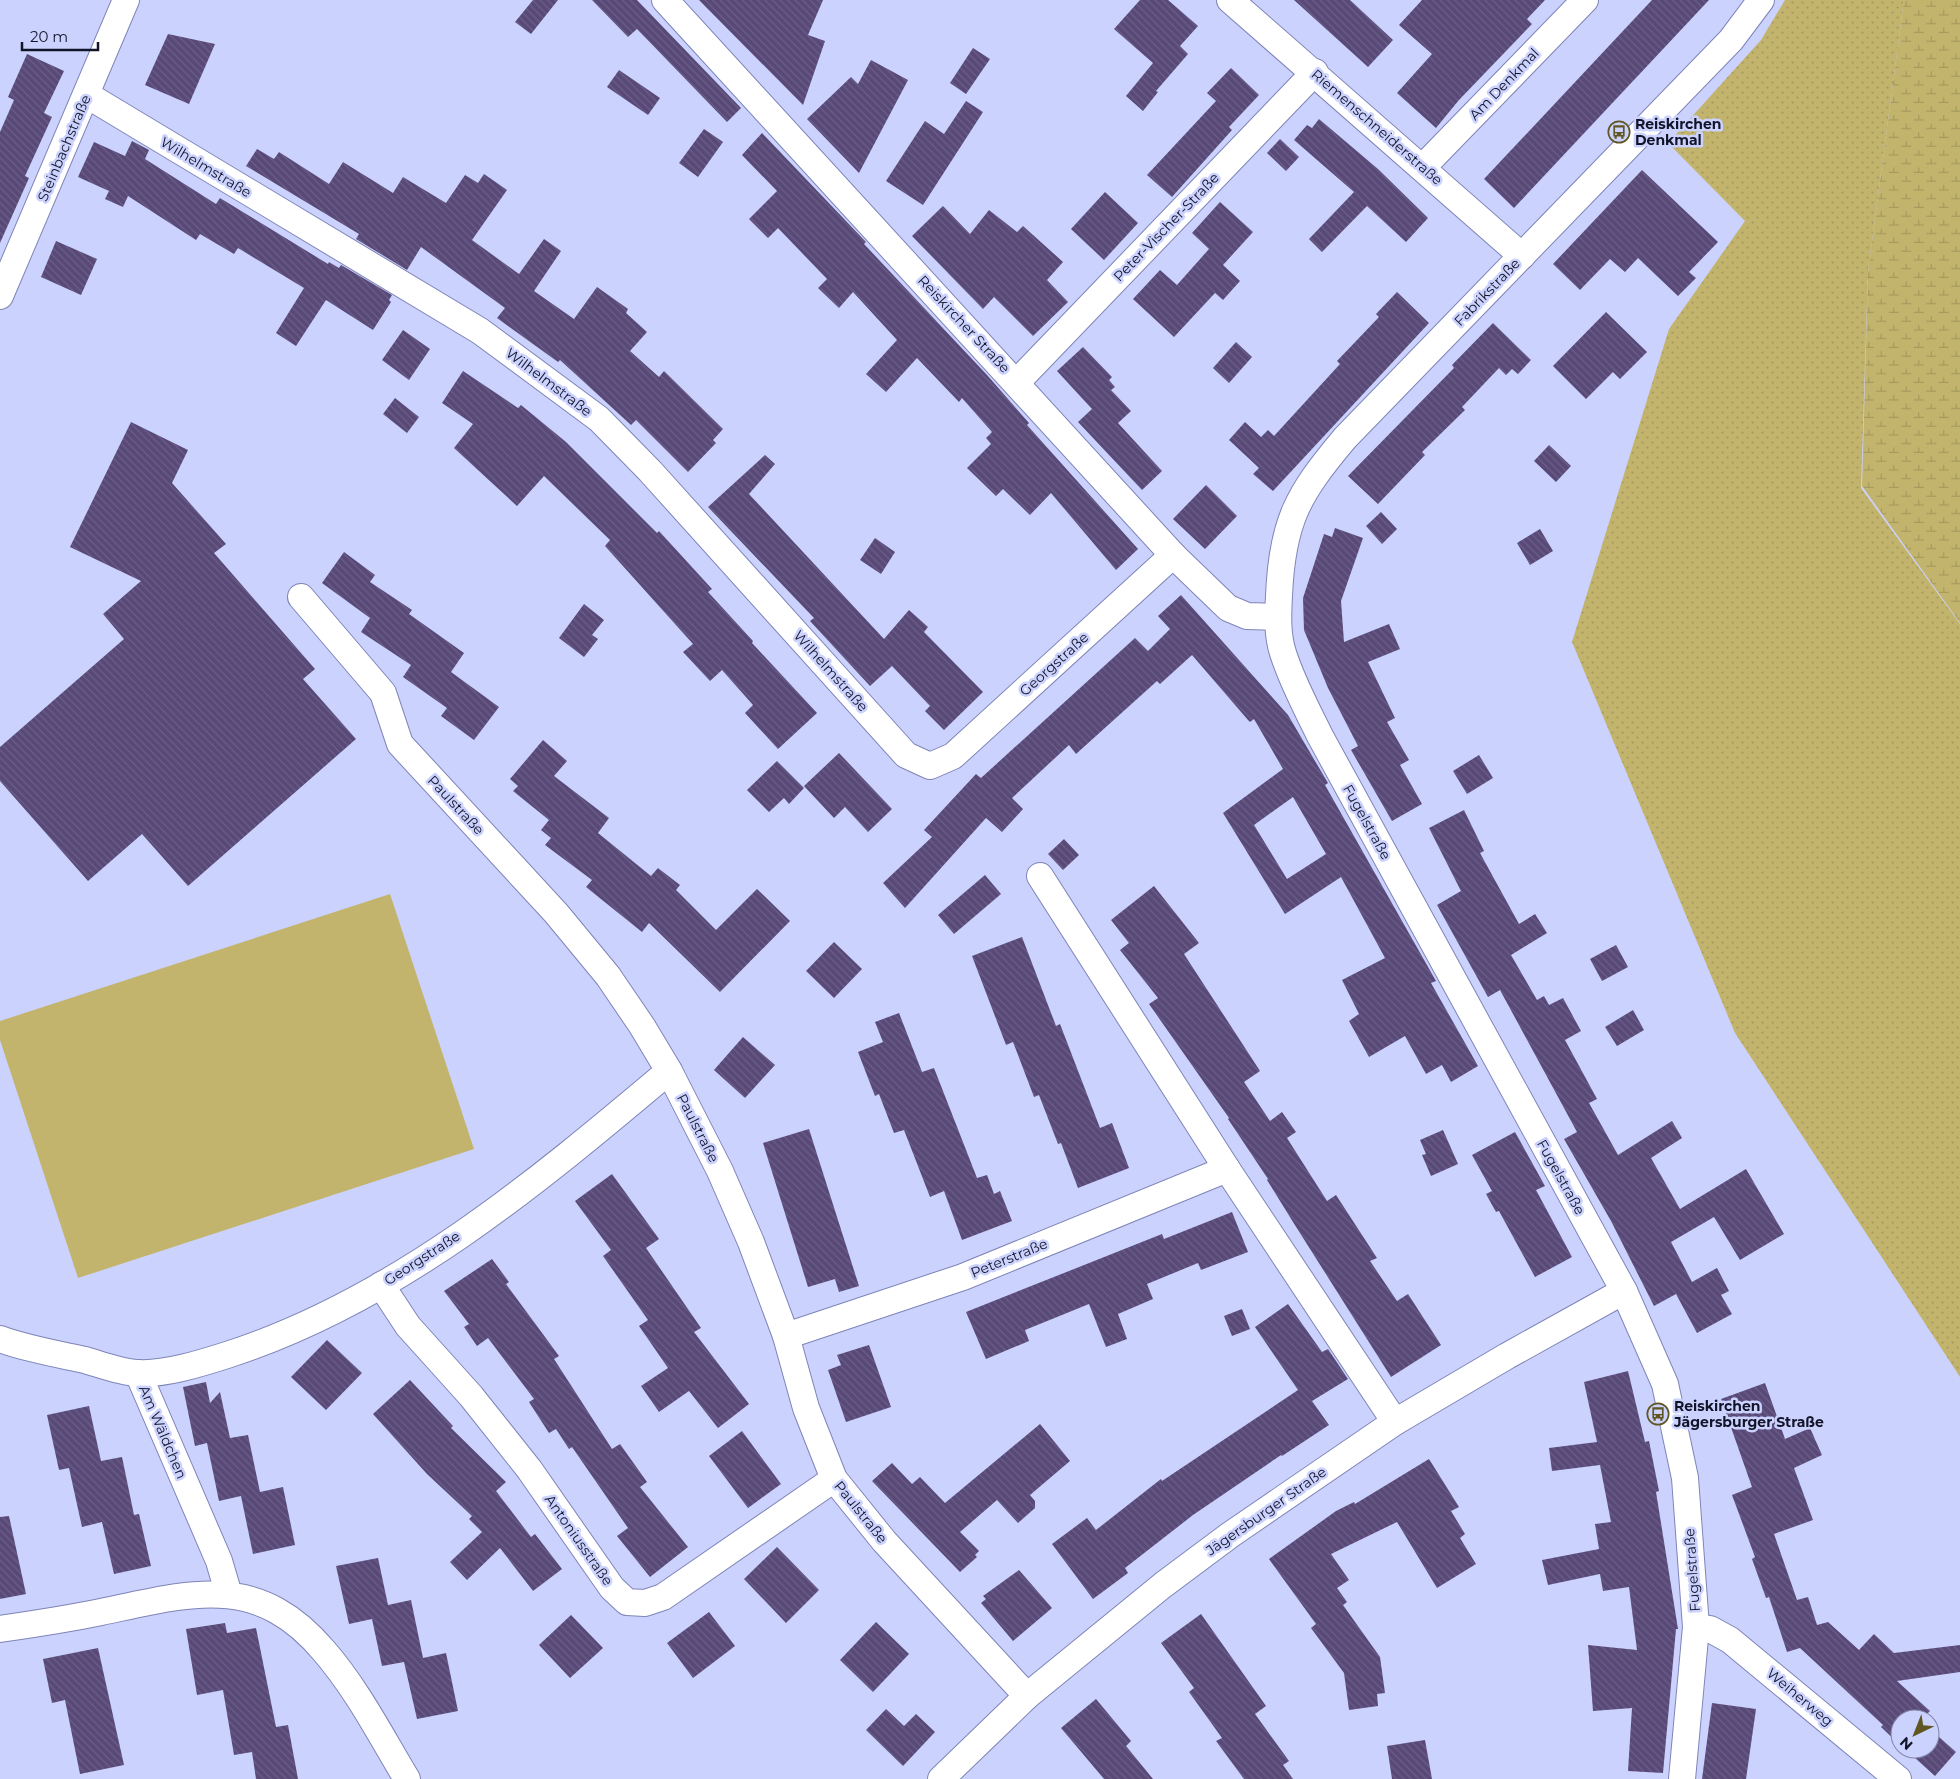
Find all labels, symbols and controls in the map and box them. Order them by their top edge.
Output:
scale bar [22,20,99,52]
text: 20 m [30,27,68,46]
street label: Am Denkmal [1465,44,1543,124]
street label: Riemenschneiderstraße [1308,65,1446,189]
street label: Steinbachstraße [33,92,95,204]
place label: Reiskirchen Denkmal [1635,115,1722,149]
bus stop icon: Reiskirchen Denkmal [1607,120,1631,144]
street label: Wilhelmstraße [157,133,255,201]
street label: Peter-Vischer-Straße [1109,169,1223,285]
street label: Fabrikstraße [1450,254,1524,330]
street label: Reiskircher Straße [914,271,1014,377]
street label: Wilhelmstraße [502,344,596,420]
street label: Wilhelmstraße [790,627,872,715]
street label: Georgstraße [1016,628,1092,700]
street label: Paulstraße [424,771,488,839]
street label: Fugelstraße [1339,781,1395,863]
street label: Paulstraße [673,1091,723,1165]
street label: Fugelstraße [1533,1136,1589,1218]
street label: Georgstraße [381,1227,463,1289]
street label: Peterstraße [968,1234,1050,1282]
street label: Am Wäldchen [135,1382,191,1482]
place label: Reiskirchen Jägersburger Straße [1673,1397,1824,1431]
bus stop icon: Reiskirchen Jägersburger Straße [1646,1402,1670,1426]
street label: Jägersburger Straße [1202,1463,1330,1560]
street label: Paulstraße [830,1477,892,1547]
street label: Antoniusstraße [541,1491,617,1589]
street label: Fugelstraße [1680,1528,1704,1612]
street label: Weiherweg [1763,1664,1837,1730]
north arrow [1890,1709,1940,1759]
text: N [1896,1733,1916,1754]

